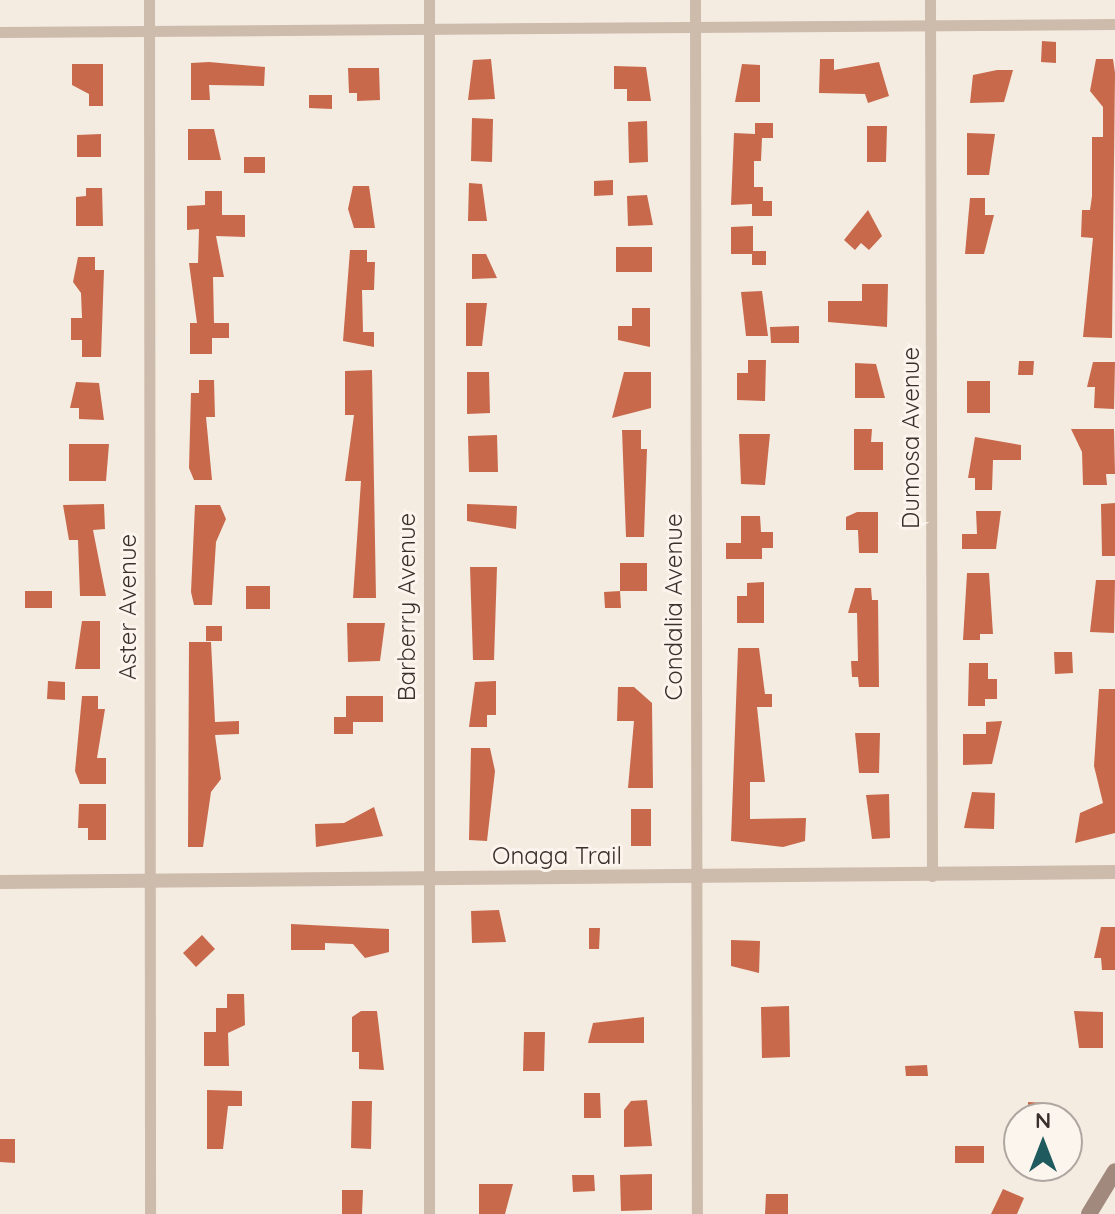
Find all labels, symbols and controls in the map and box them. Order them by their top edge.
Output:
street label: Dumosa Avenue [897,347,925,529]
street label: Barberry Avenue [393,513,421,701]
street label: Condalia Avenue [660,514,688,700]
street label: Aster Avenue [114,534,142,680]
street label: Onaga Trail [492,842,622,870]
north arrow [1003,1102,1083,1182]
text: N [1035,1106,1051,1134]

